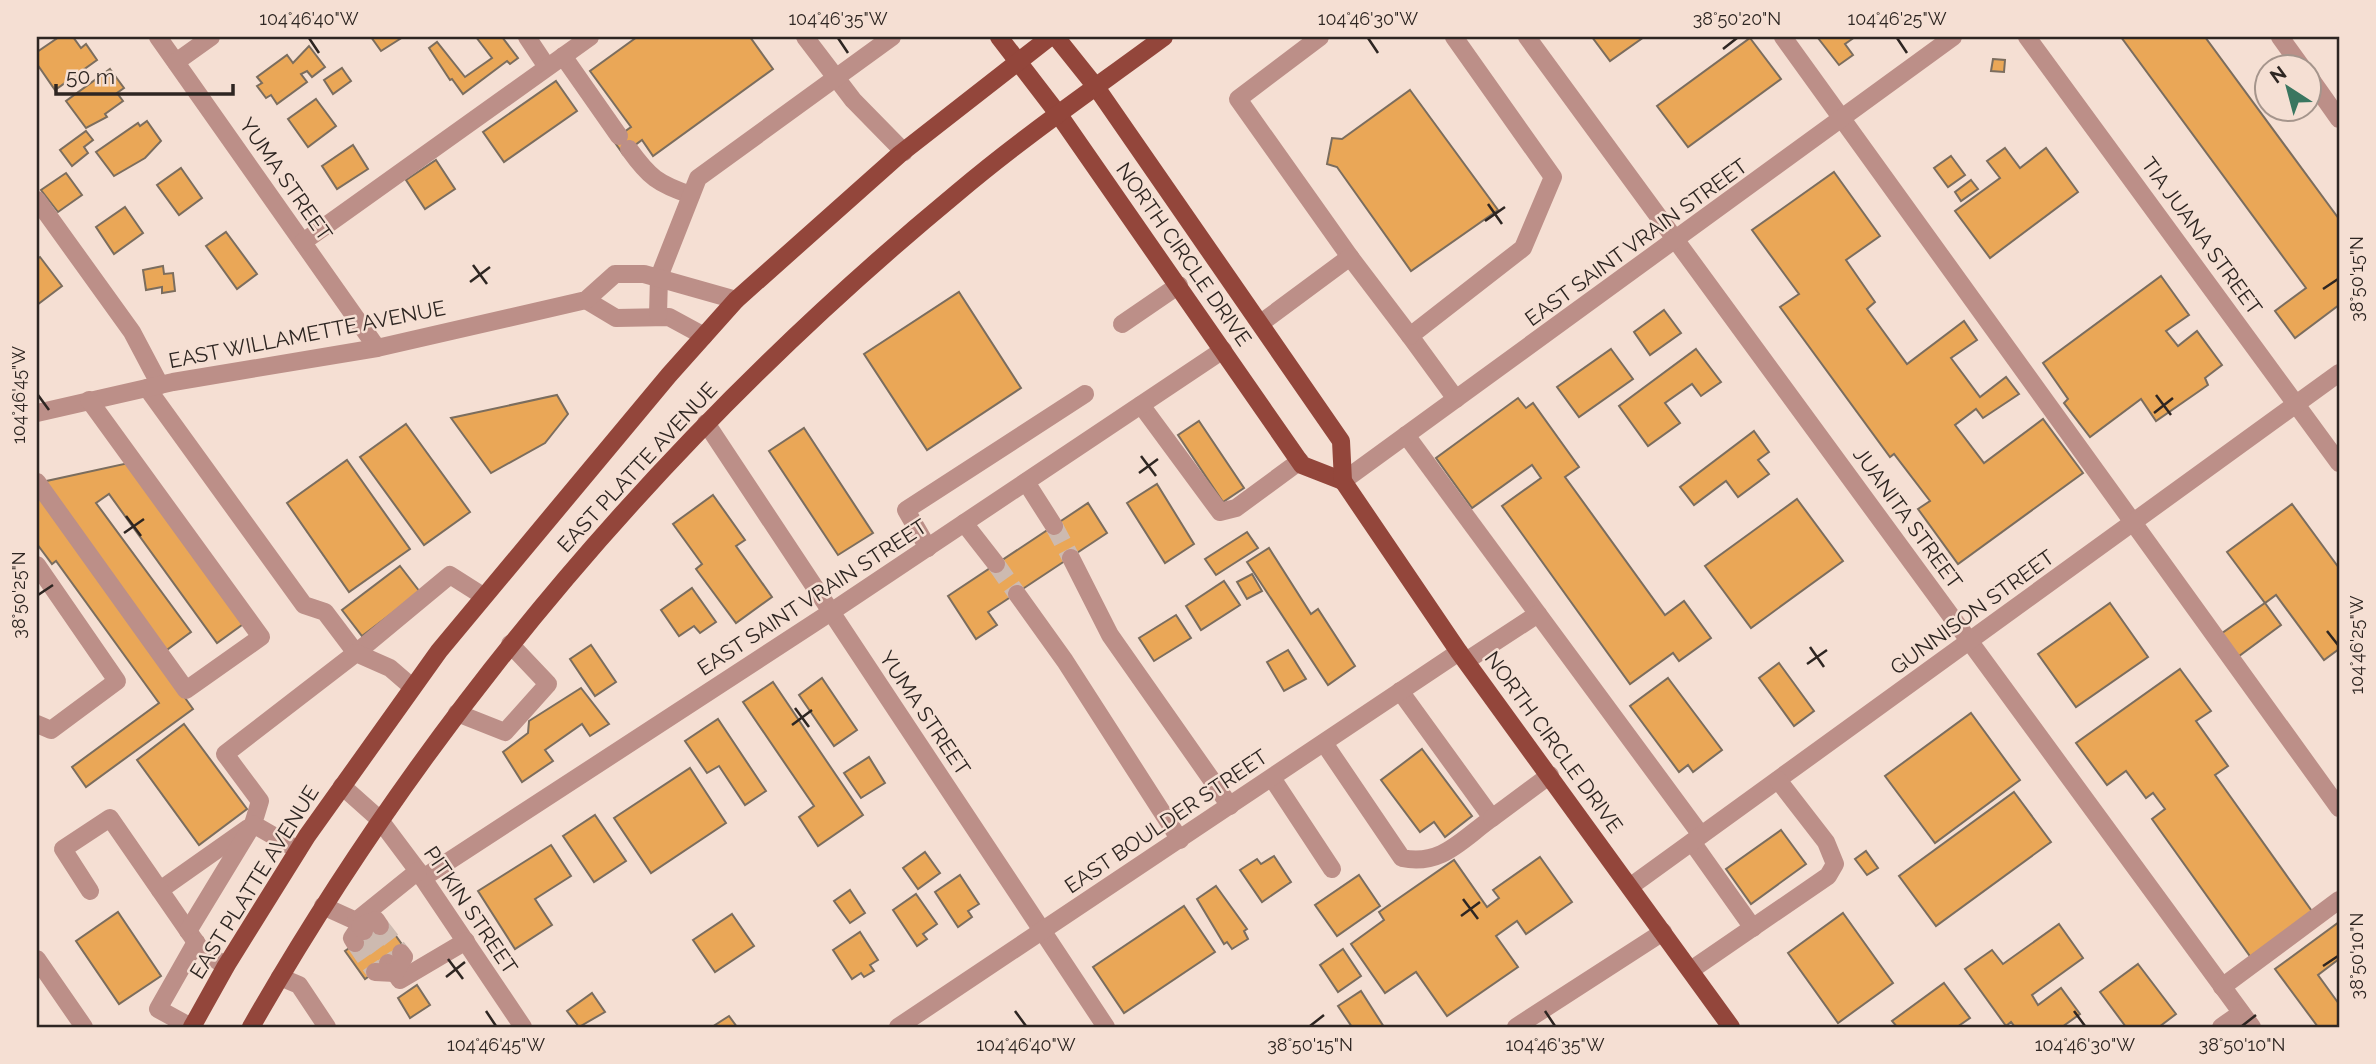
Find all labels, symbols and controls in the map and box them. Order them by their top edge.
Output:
text: 104°46'40"W [259,8,359,29]
text: 104°46'35"W [788,8,888,29]
text: 104°46'30"W [1318,8,1418,29]
text: 38°50'20"N [1693,8,1781,29]
text: 104°46'25"W [1847,8,1947,29]
scale bar [56,52,233,96]
north arrow [2254,52,2324,122]
text: N [2266,61,2290,87]
text: 50 m [66,64,115,89]
street label: YUMA STREET [234,113,338,245]
street label: TIA JUANA STREET [2136,152,2268,320]
street label: EAST SAINT VRAIN STREET [1520,153,1752,331]
street label: NORTH CIRCLE DRIVE [1111,157,1257,351]
text: 38°50'15"N [2346,236,2367,322]
street label: EAST WILLAMETTE AVENUE [167,295,447,373]
text: 104°46'45"W [8,346,29,444]
street label: EAST PLATTE AVENUE [552,377,722,557]
street label: JUANITA STREET [1848,442,1968,594]
street label: EAST SAINT VRAIN STREET [693,513,932,681]
street label: GUNNISON STREET [1885,544,2059,680]
text: 38°50'25"N [8,551,29,639]
text: 104°46'25"W [2346,595,2367,695]
street label: YUMA STREET [874,646,976,780]
street label: NORTH CIRCLE DRIVE [1480,646,1628,838]
street label: EAST BOULDER STREET [1060,744,1272,898]
street label: EAST PLATTE AVENUE [184,781,324,983]
street label: PITKIN STREET [419,841,523,979]
text: 38°50'10"N [2346,913,2367,999]
text: 104°46'45"W [447,1034,545,1055]
text: 104°46'40"W [976,1034,1076,1055]
text: 38°50'15"N [1267,1034,1353,1055]
text: 104°46'35"W [1505,1034,1605,1055]
text: 104°46'30"W [2035,1034,2135,1055]
text: 38°50'10"N [2199,1034,2285,1055]

